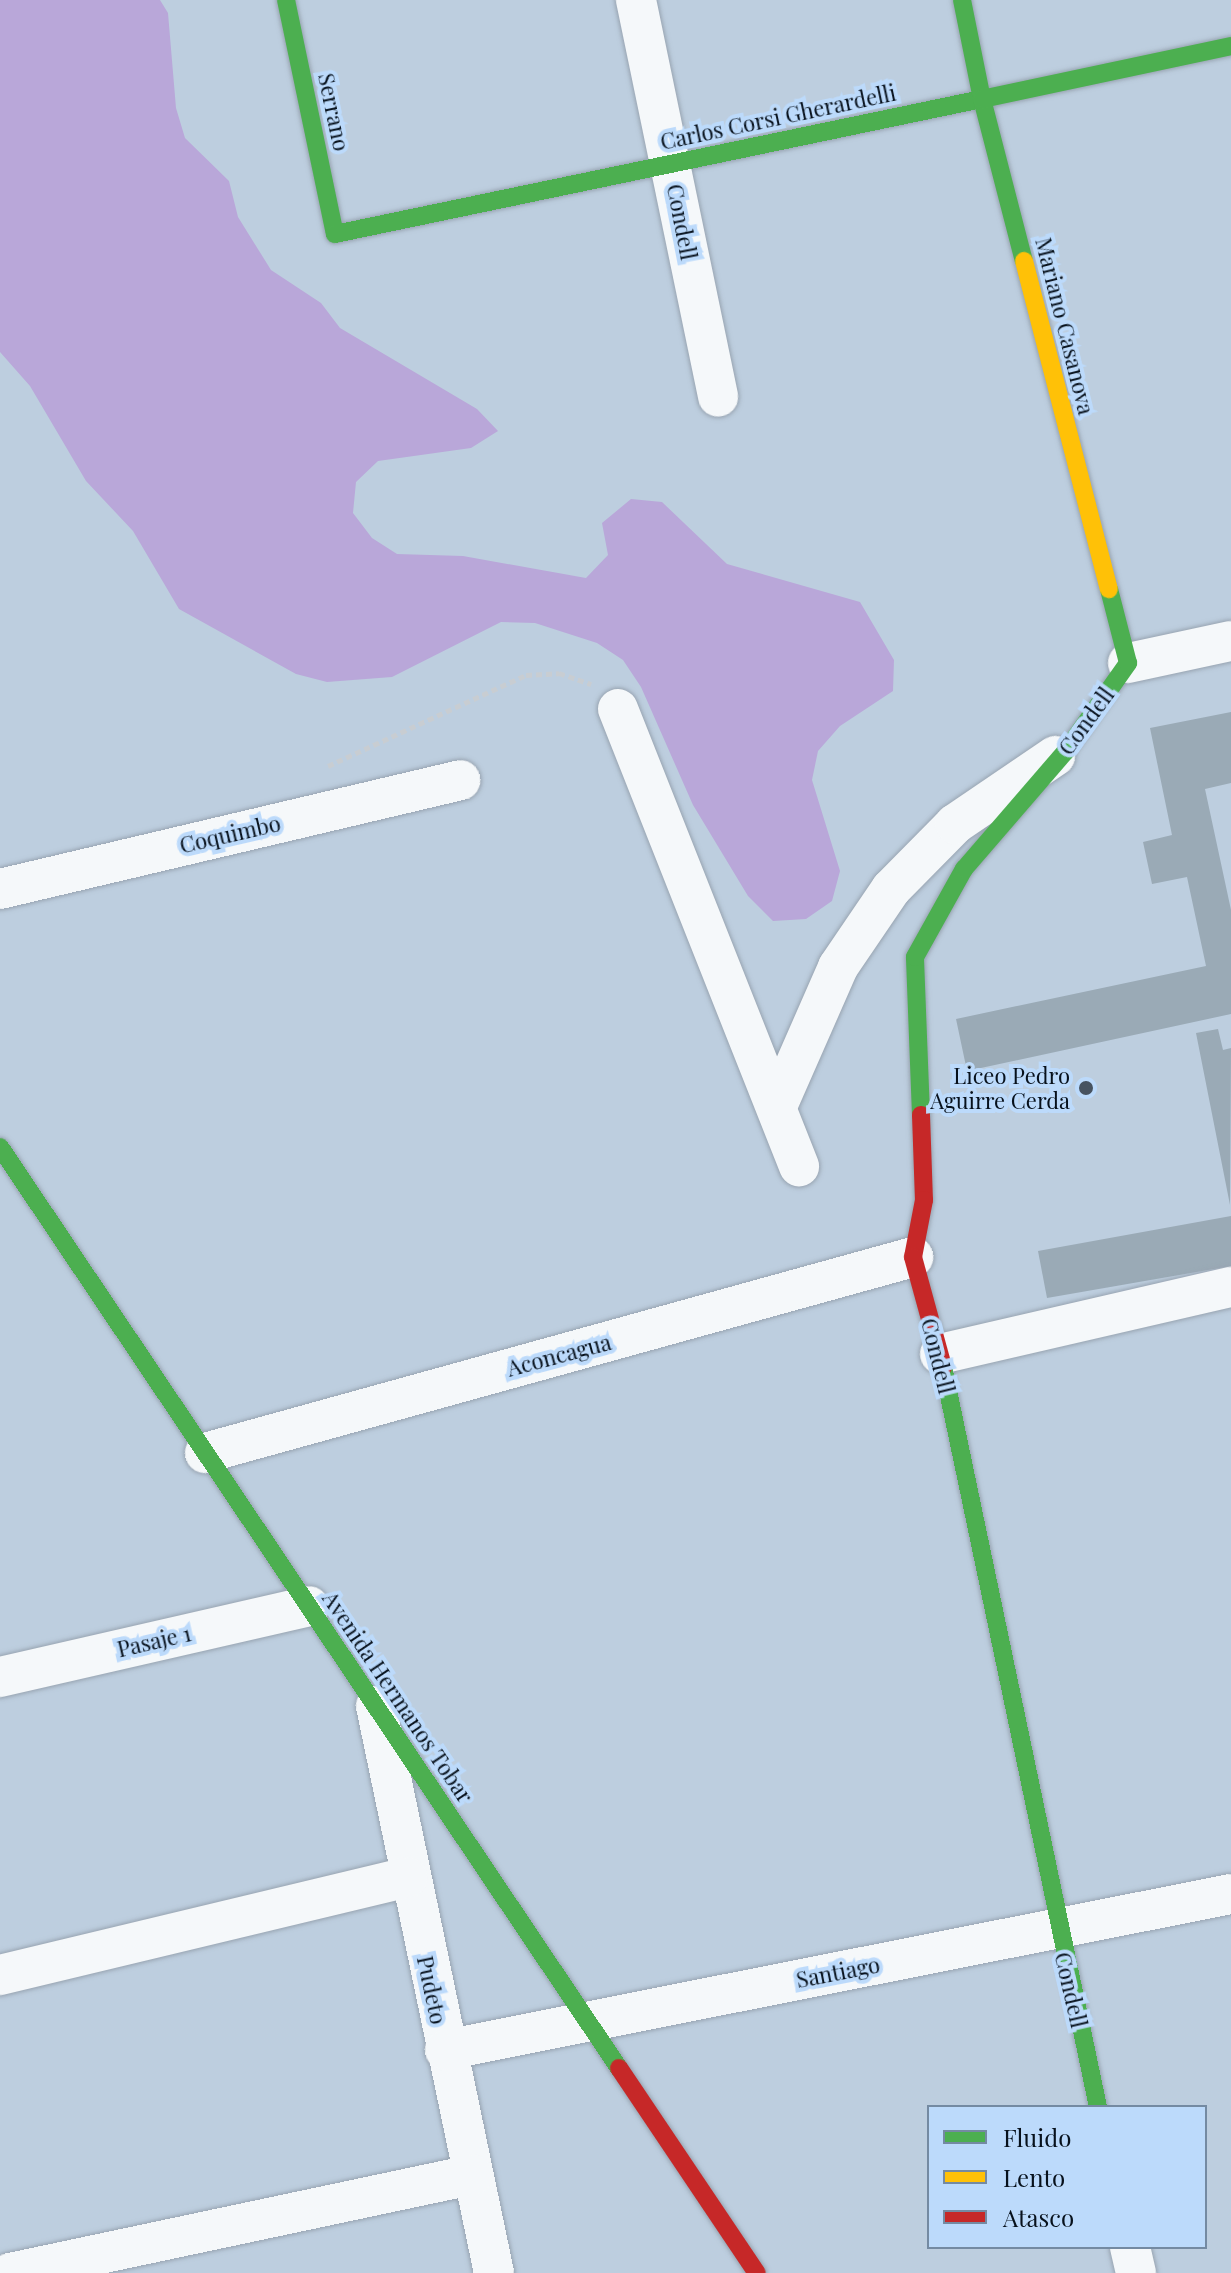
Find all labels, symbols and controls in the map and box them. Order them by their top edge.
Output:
street label: Serrano [313,71,355,153]
street label: Carlos Corsi Gherardelli [658,79,898,155]
street label: Condell [662,182,702,262]
street label: Mariano Casanova [1030,235,1100,417]
street label: Condell [1053,682,1119,760]
street label: Coquimbo [177,810,283,858]
place label: Liceo Pedro Aguirre Cerda [930,1062,1070,1114]
marker: Liceo Pedro Aguirre Cerda [1077,1079,1095,1097]
street label: Condell [916,1316,960,1396]
street label: Aconcagua [504,1328,614,1382]
street label: Avenida Hermanos Tobar [317,1586,479,1808]
street label: Pasaje 1 [114,1620,194,1662]
street label: Condell [1049,1950,1093,2030]
street label: Santiago [794,1951,882,1993]
street label: Pudeto [412,1953,452,2027]
legend [927,2105,1207,2249]
text: Fluido [1003,2121,1071,2153]
text: Lento [1003,2161,1065,2193]
text: Atasco [1003,2201,1074,2233]

